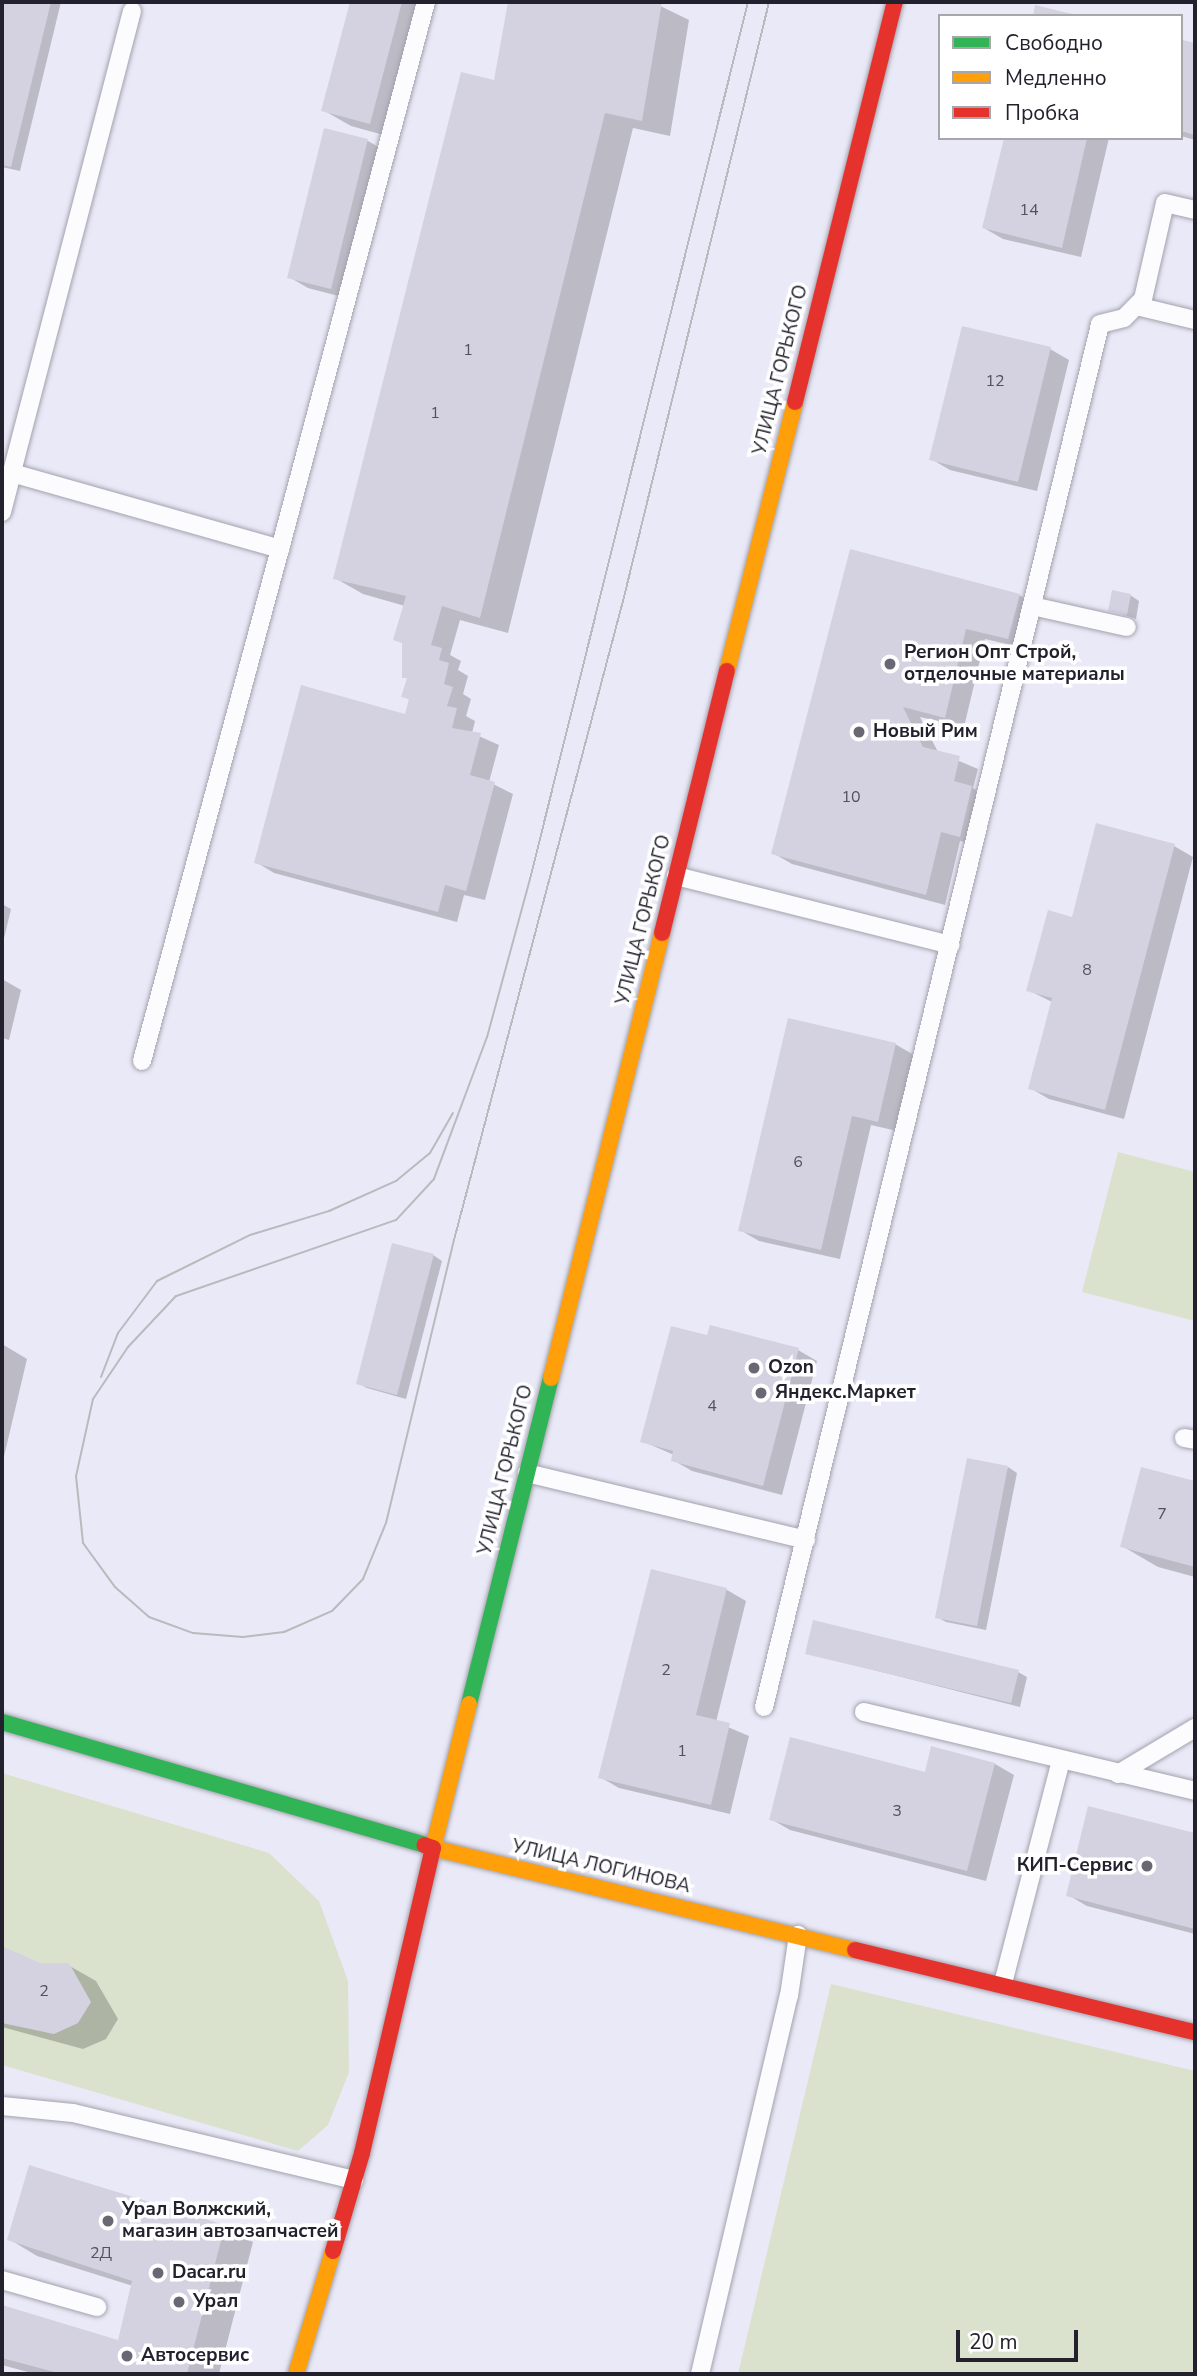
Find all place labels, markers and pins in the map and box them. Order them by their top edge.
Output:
place label: Регион Опт Строй, отделочные материалы [904,642,1125,686]
marker: Регион Опт Строй, отделочные материалы [882,656,898,672]
place label: Новый Рим [873,721,978,743]
marker: Новый Рим [851,724,867,740]
place label: Ozon [768,1357,814,1379]
marker: Ozon [746,1360,762,1376]
place label: Яндекс.Маркет [775,1382,916,1404]
marker: Яндекс.Маркет [753,1385,769,1401]
place label: КИП-Сервис [1017,1855,1133,1877]
marker: КИП-Сервис [1139,1858,1155,1874]
place label: Урал Волжский, магазин автозапчастей [122,2199,339,2243]
marker: Урал Волжский, магазин автозапчастей [100,2213,116,2229]
place label: Dacar.ru [172,2262,246,2284]
marker: Dacar.ru [150,2265,166,2281]
place label: Урал [193,2291,238,2313]
marker: Урал [171,2294,187,2310]
place label: Автосервис [141,2345,249,2367]
marker: Автосервис [119,2348,135,2364]

